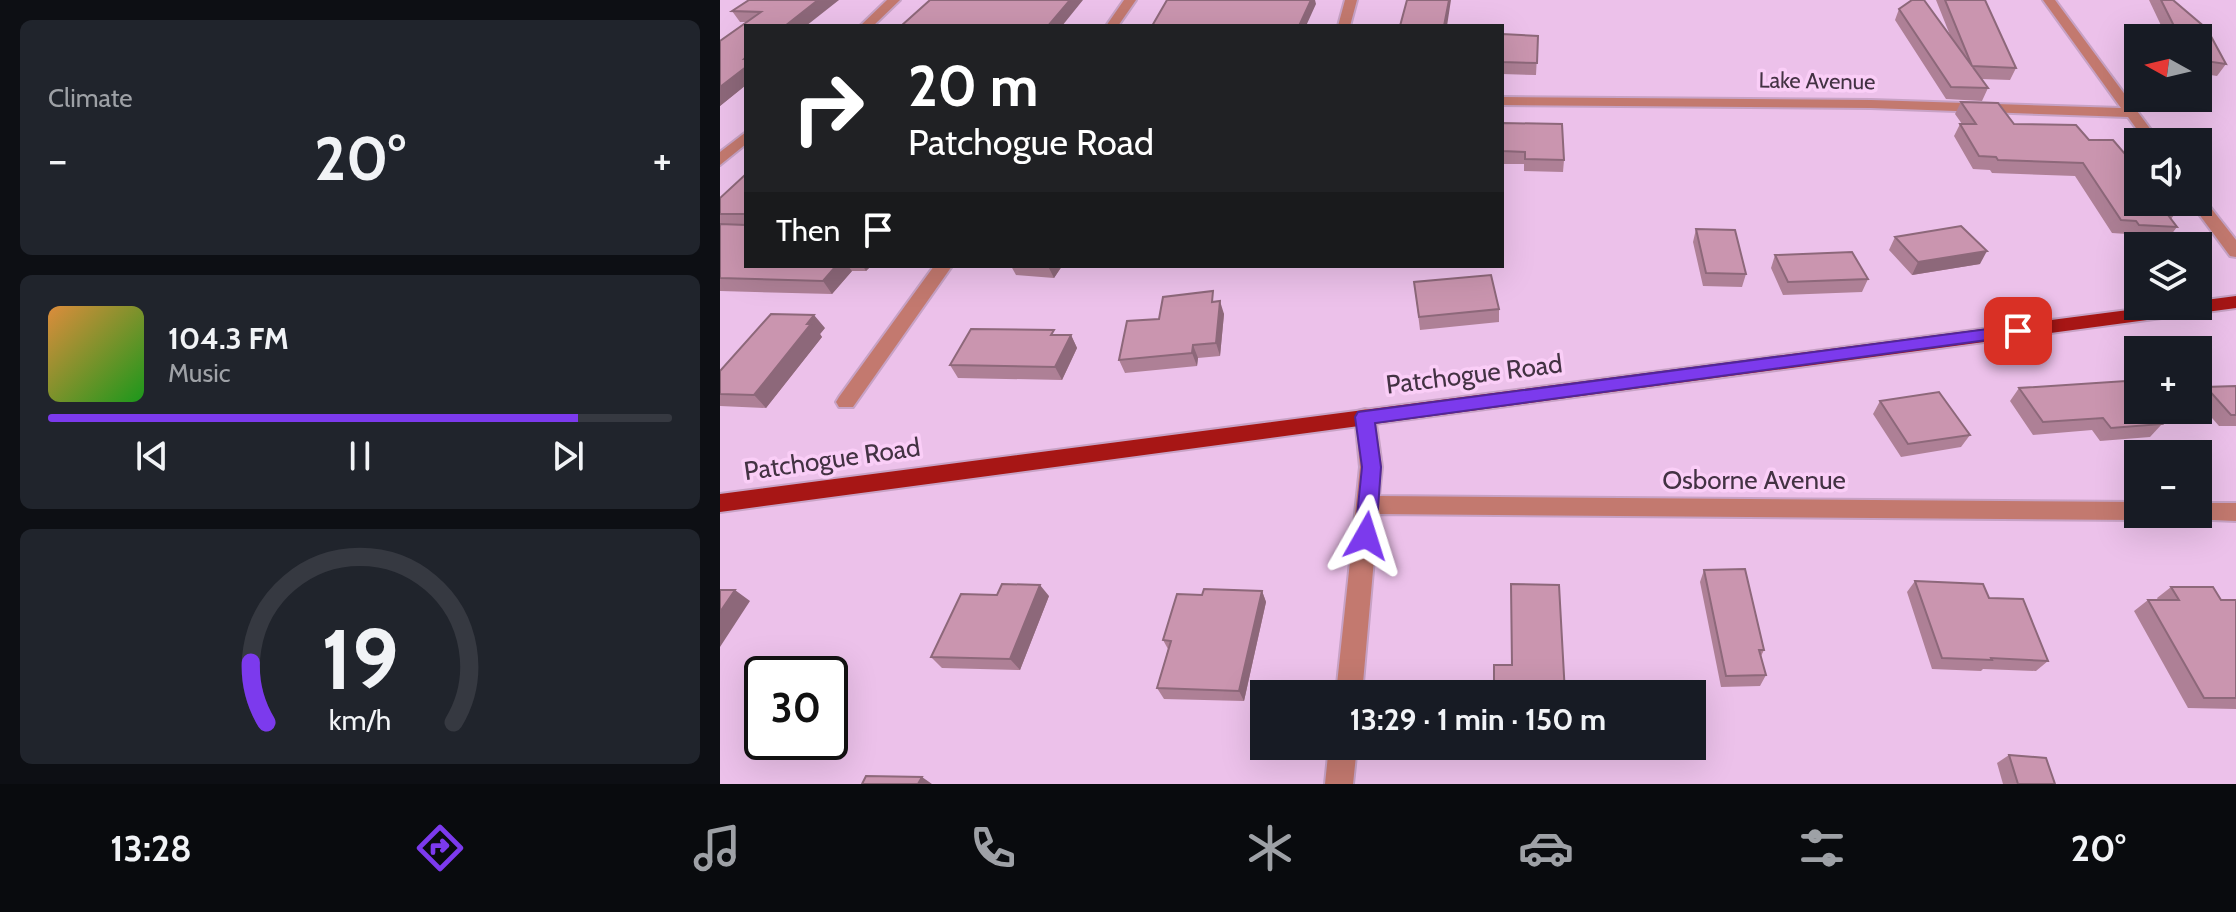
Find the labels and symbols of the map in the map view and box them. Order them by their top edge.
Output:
north arrow [2124,24,2212,112]
street label: Lake Avenue [1758,66,1876,96]
pin [1984,297,2052,365]
street label: Patchogue Road [1384,347,1564,401]
street label: Patchogue Road [742,431,922,487]
street label: Osborne Avenue [1662,464,1846,496]
position arrow [1324,494,1408,578]
speed limit sign: 30 [744,656,848,760]

